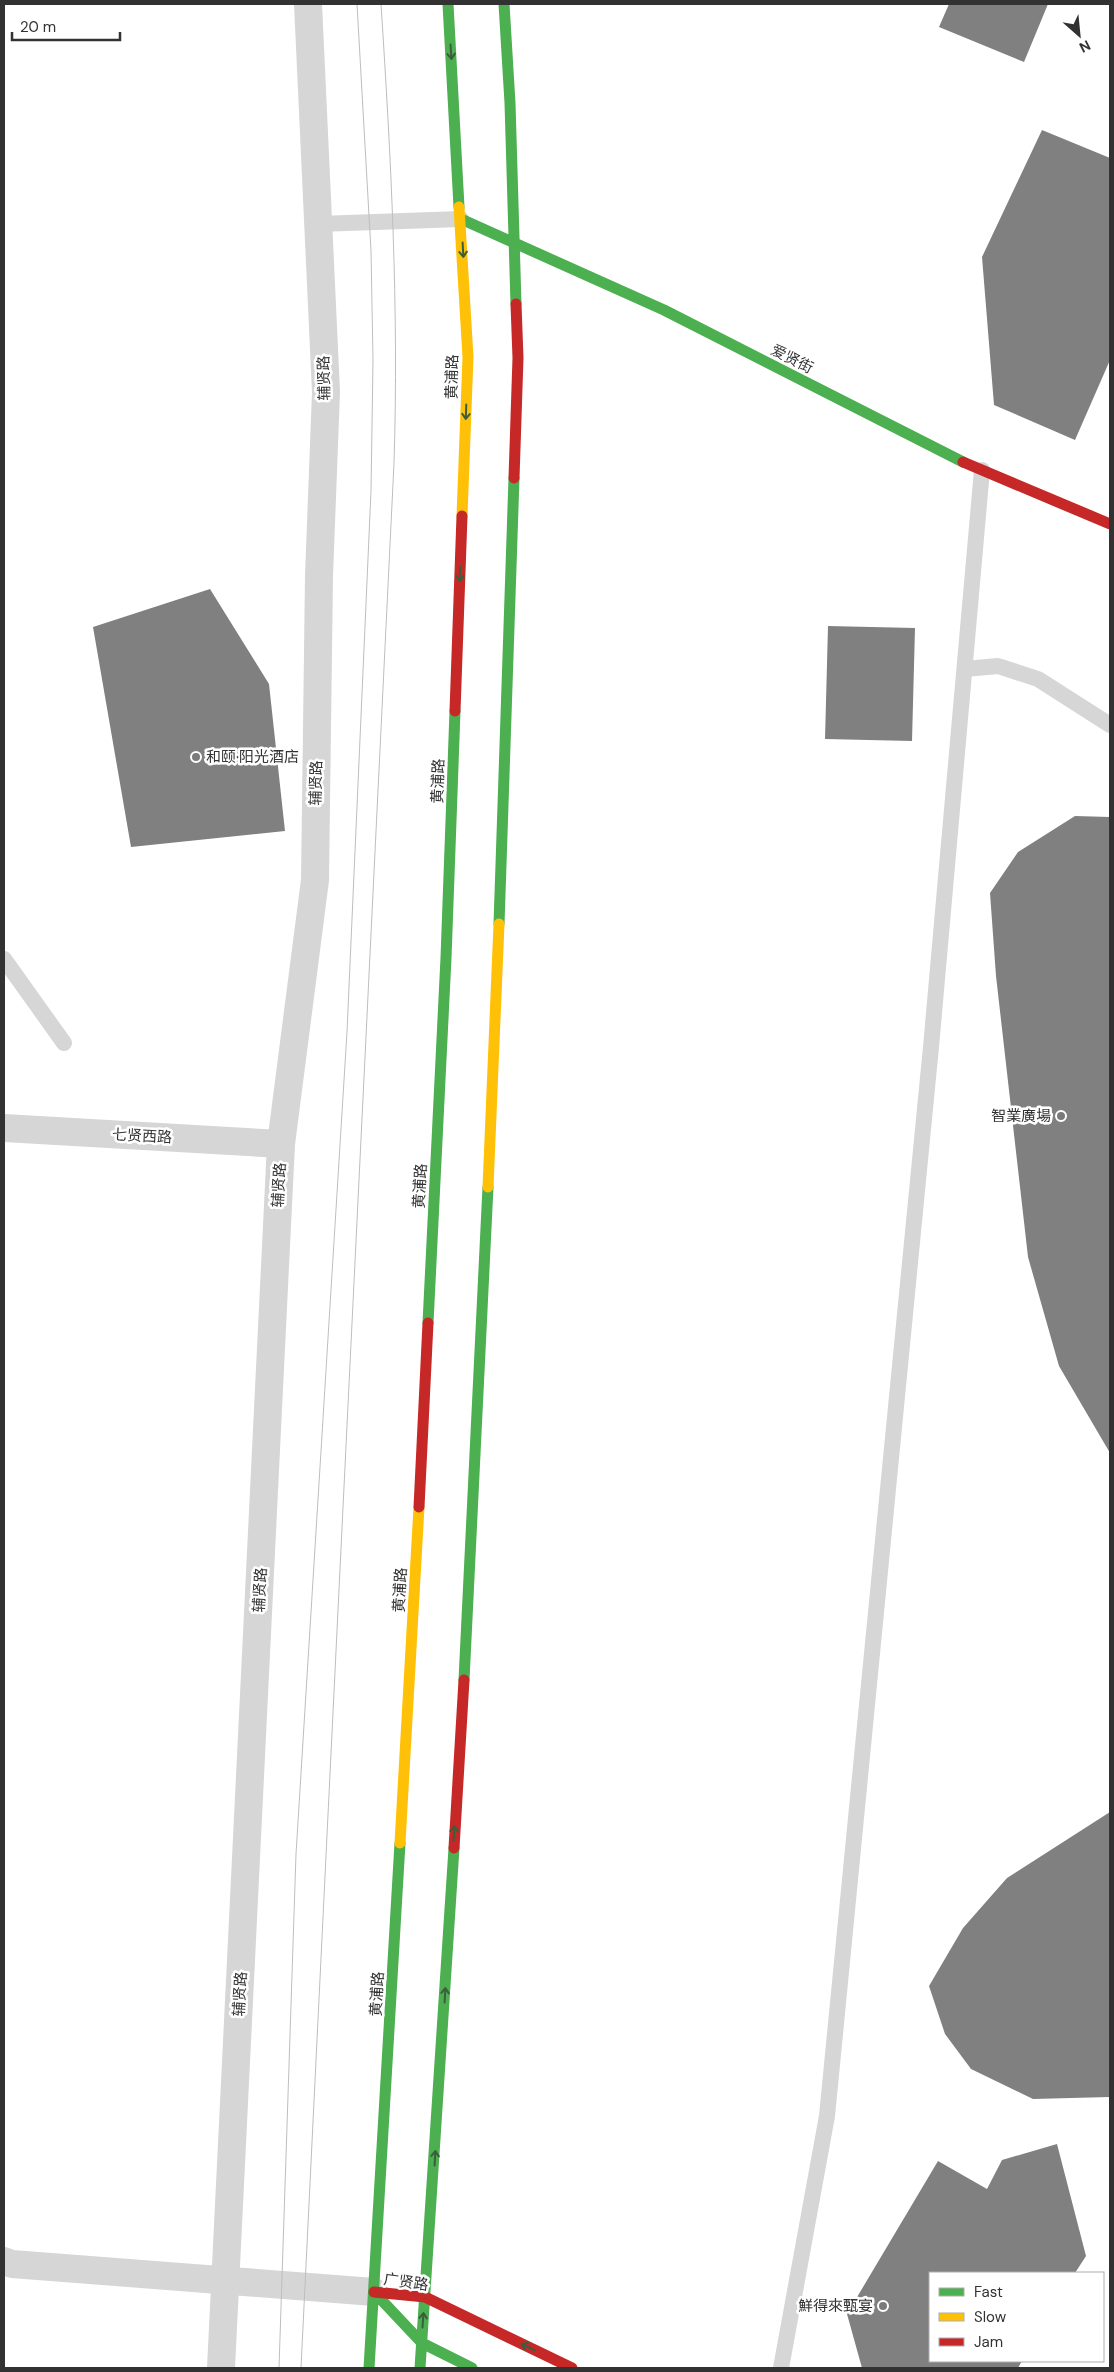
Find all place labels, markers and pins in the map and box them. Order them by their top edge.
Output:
place label: 和颐·阳光酒店 [206,747,299,767]
marker: 和颐·阳光酒店 [190,751,202,763]
place label: 智業廣場 [991,1106,1051,1126]
marker: 智業廣場 [1055,1110,1067,1122]
place label: 鮮得來甄宴 [798,2296,873,2316]
marker: 鮮得來甄宴 [877,2300,889,2312]

